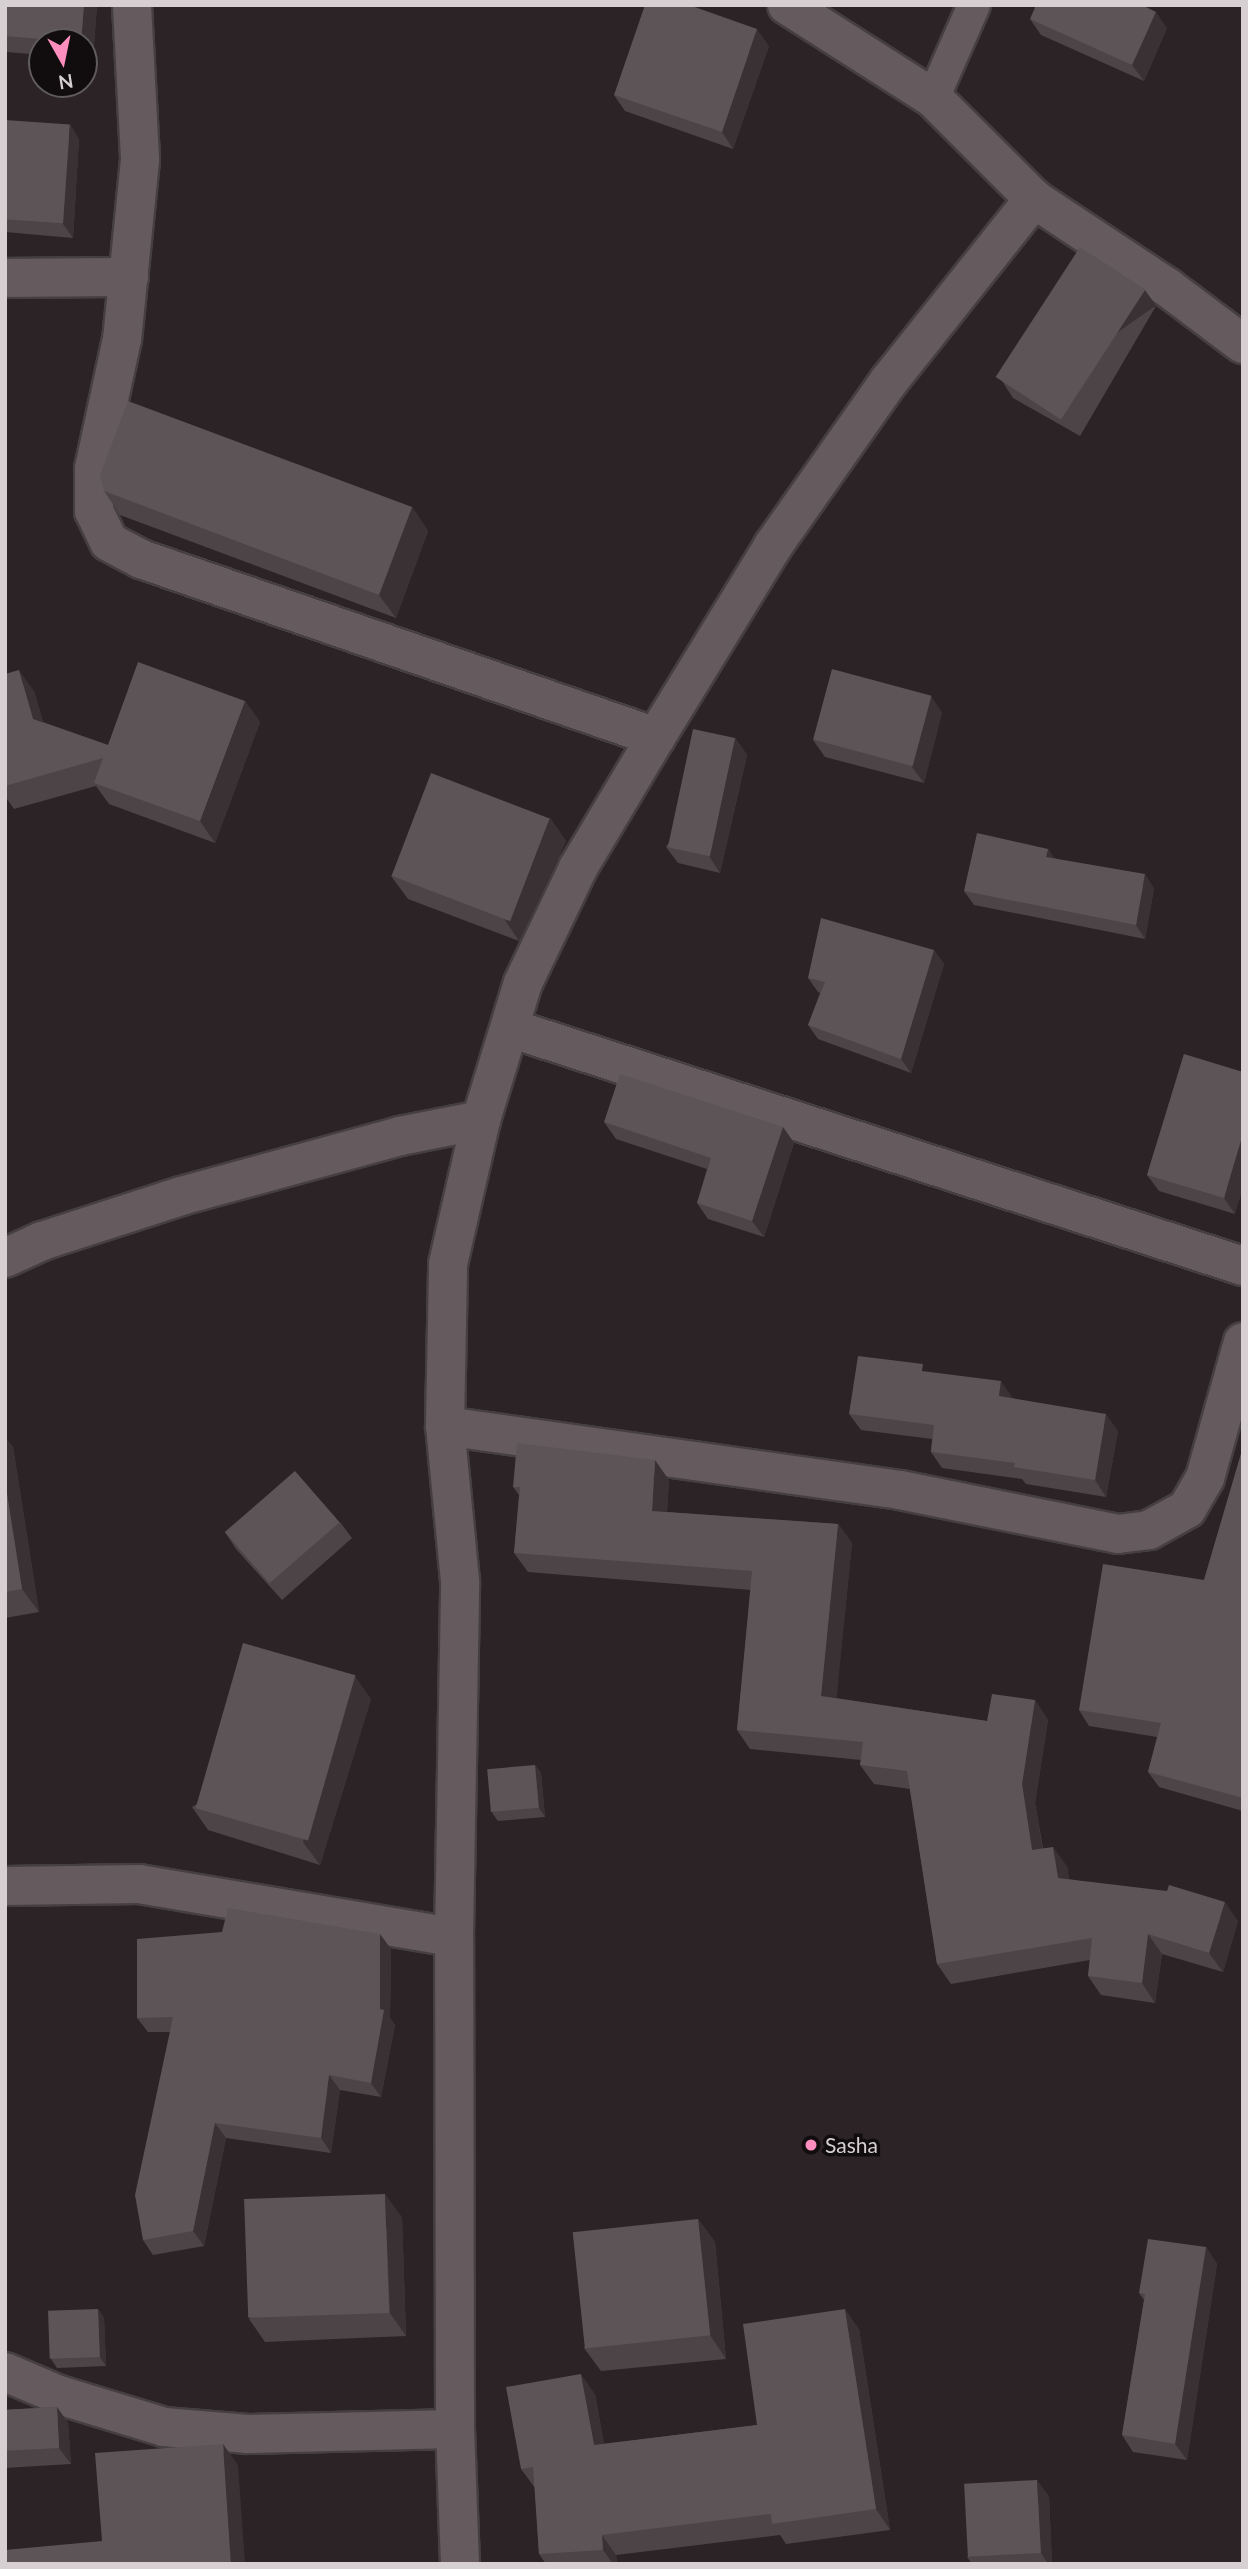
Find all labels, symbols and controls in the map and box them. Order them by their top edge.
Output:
north arrow [28,28,98,98]
text: N [57,70,75,95]
place label: Sasha [825,2132,878,2158]
marker: Sasha [803,2137,819,2153]

